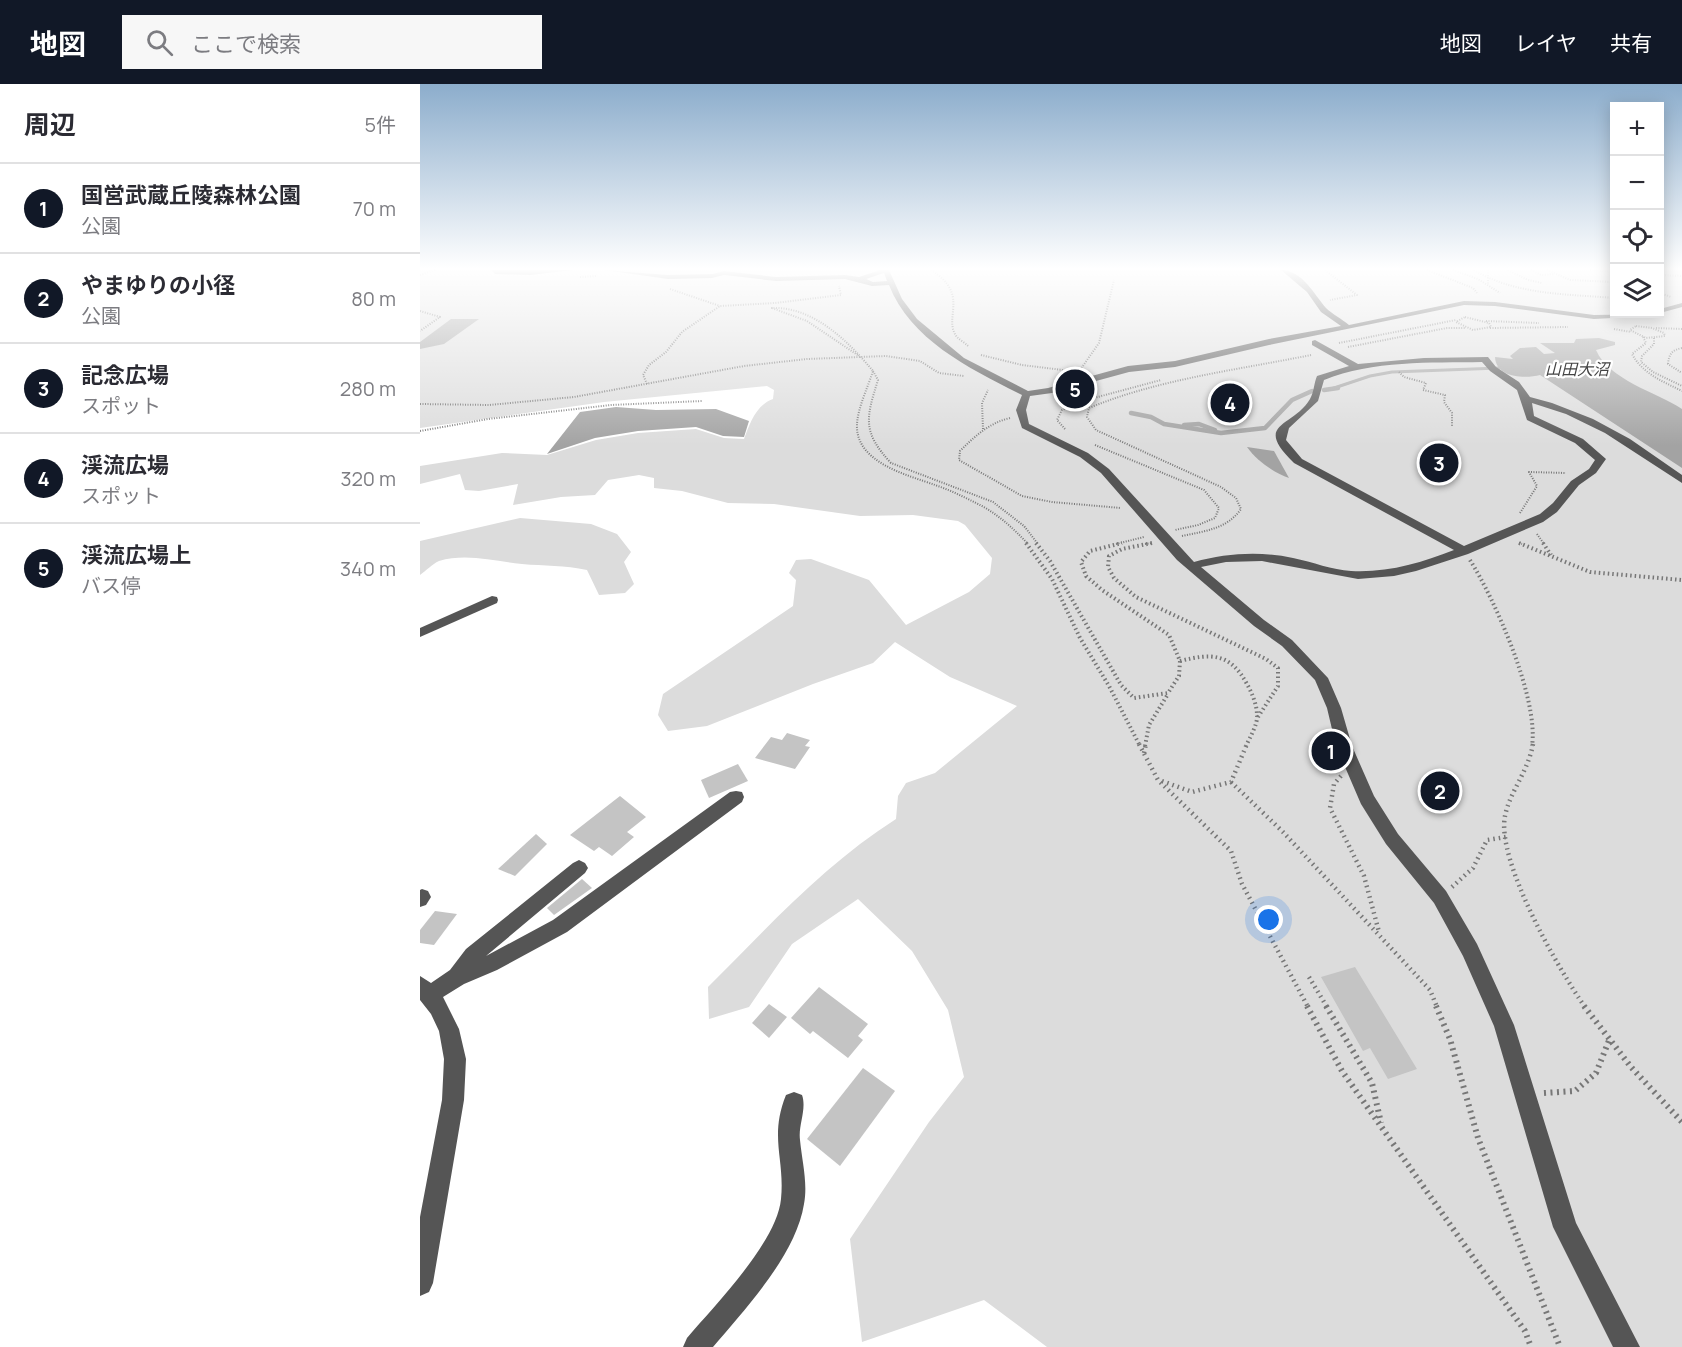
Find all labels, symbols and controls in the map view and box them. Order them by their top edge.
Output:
search box [122,15,542,69]
text: 地図 [30,24,86,62]
icon: search [143,26,176,59]
text: ここで検索 [191,29,301,59]
text: 地図 [1440,29,1482,57]
text: レイヤ [1515,29,1577,57]
text: 共有 [1610,29,1652,57]
map controls [1610,102,1664,318]
button: + [1610,102,1664,156]
text: 周辺 [24,106,76,142]
text: 5件 [364,111,396,138]
button: − [1610,156,1664,210]
text: 国営武蔵丘陵森林公園 [81,180,301,210]
text: 1 [39,195,48,222]
text: 70 m [353,195,396,222]
button: locate [1610,210,1664,264]
text: 公園 [81,212,121,239]
button: layers [1610,264,1664,318]
text: やまゆりの小径 [81,270,235,300]
text: 2 [38,285,49,312]
text: 80 m [351,285,396,312]
text: 公園 [81,302,121,329]
water label: 山田大沼 [1545,358,1611,380]
text: 記念広場 [81,360,169,390]
pin: 5 [1056,366,1094,412]
text: 3 [38,375,49,402]
text: 280 m [340,375,396,402]
pin: 4 [1210,380,1250,426]
text: スポット [81,392,161,419]
pin: 3 [1420,440,1458,485]
text: 渓流広場 [81,450,169,480]
text: 4 [37,465,50,492]
text: 320 m [340,465,396,492]
text: スポット [81,482,161,509]
text: 渓流広場上 [81,540,191,570]
text: 5 [38,555,49,582]
text: 340 m [340,555,396,582]
text: バス停 [81,572,141,599]
pin: 1 [1312,728,1350,774]
pin: 2 [1420,768,1460,814]
your location [1254,905,1283,934]

